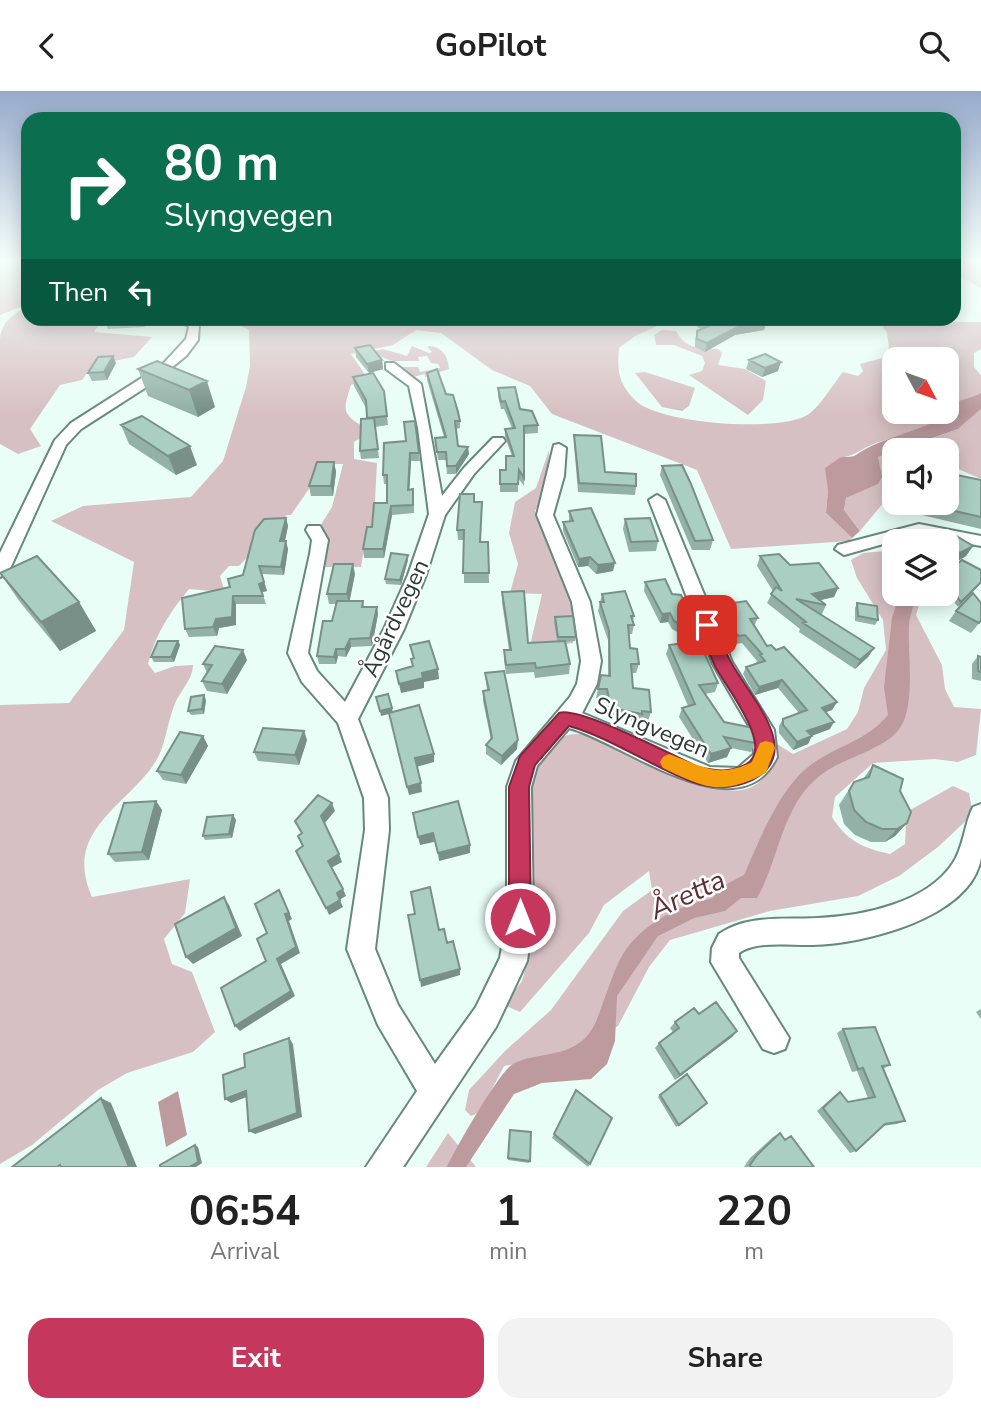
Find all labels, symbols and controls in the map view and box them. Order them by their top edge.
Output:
text: GoPilot [435,24,546,67]
icon: back [28,27,66,65]
icon: search [915,27,953,65]
text: 80 m [164,130,279,197]
icon: right [49,140,140,231]
text: Slyngvegen [164,194,333,237]
icon: left [122,273,160,311]
text: Then [49,275,108,310]
north arrow [882,347,959,423]
map controls [882,347,959,606]
button: sound [882,438,959,515]
button: layers [882,529,959,606]
street label: Ågårdvegen [354,554,436,682]
pin [677,595,737,655]
icon: arrive [688,606,726,644]
street label: Slyngvegen [590,689,714,766]
water label: Åretta [642,860,731,929]
position arrow [483,881,557,955]
text: 06:54 [189,1183,300,1240]
text: 1 [496,1183,521,1240]
text: 220 [716,1183,792,1240]
text: Arrival [210,1236,279,1267]
text: min [489,1236,527,1267]
text: m [744,1236,764,1267]
button: Exit [28,1318,484,1398]
button: Share [498,1318,953,1398]

